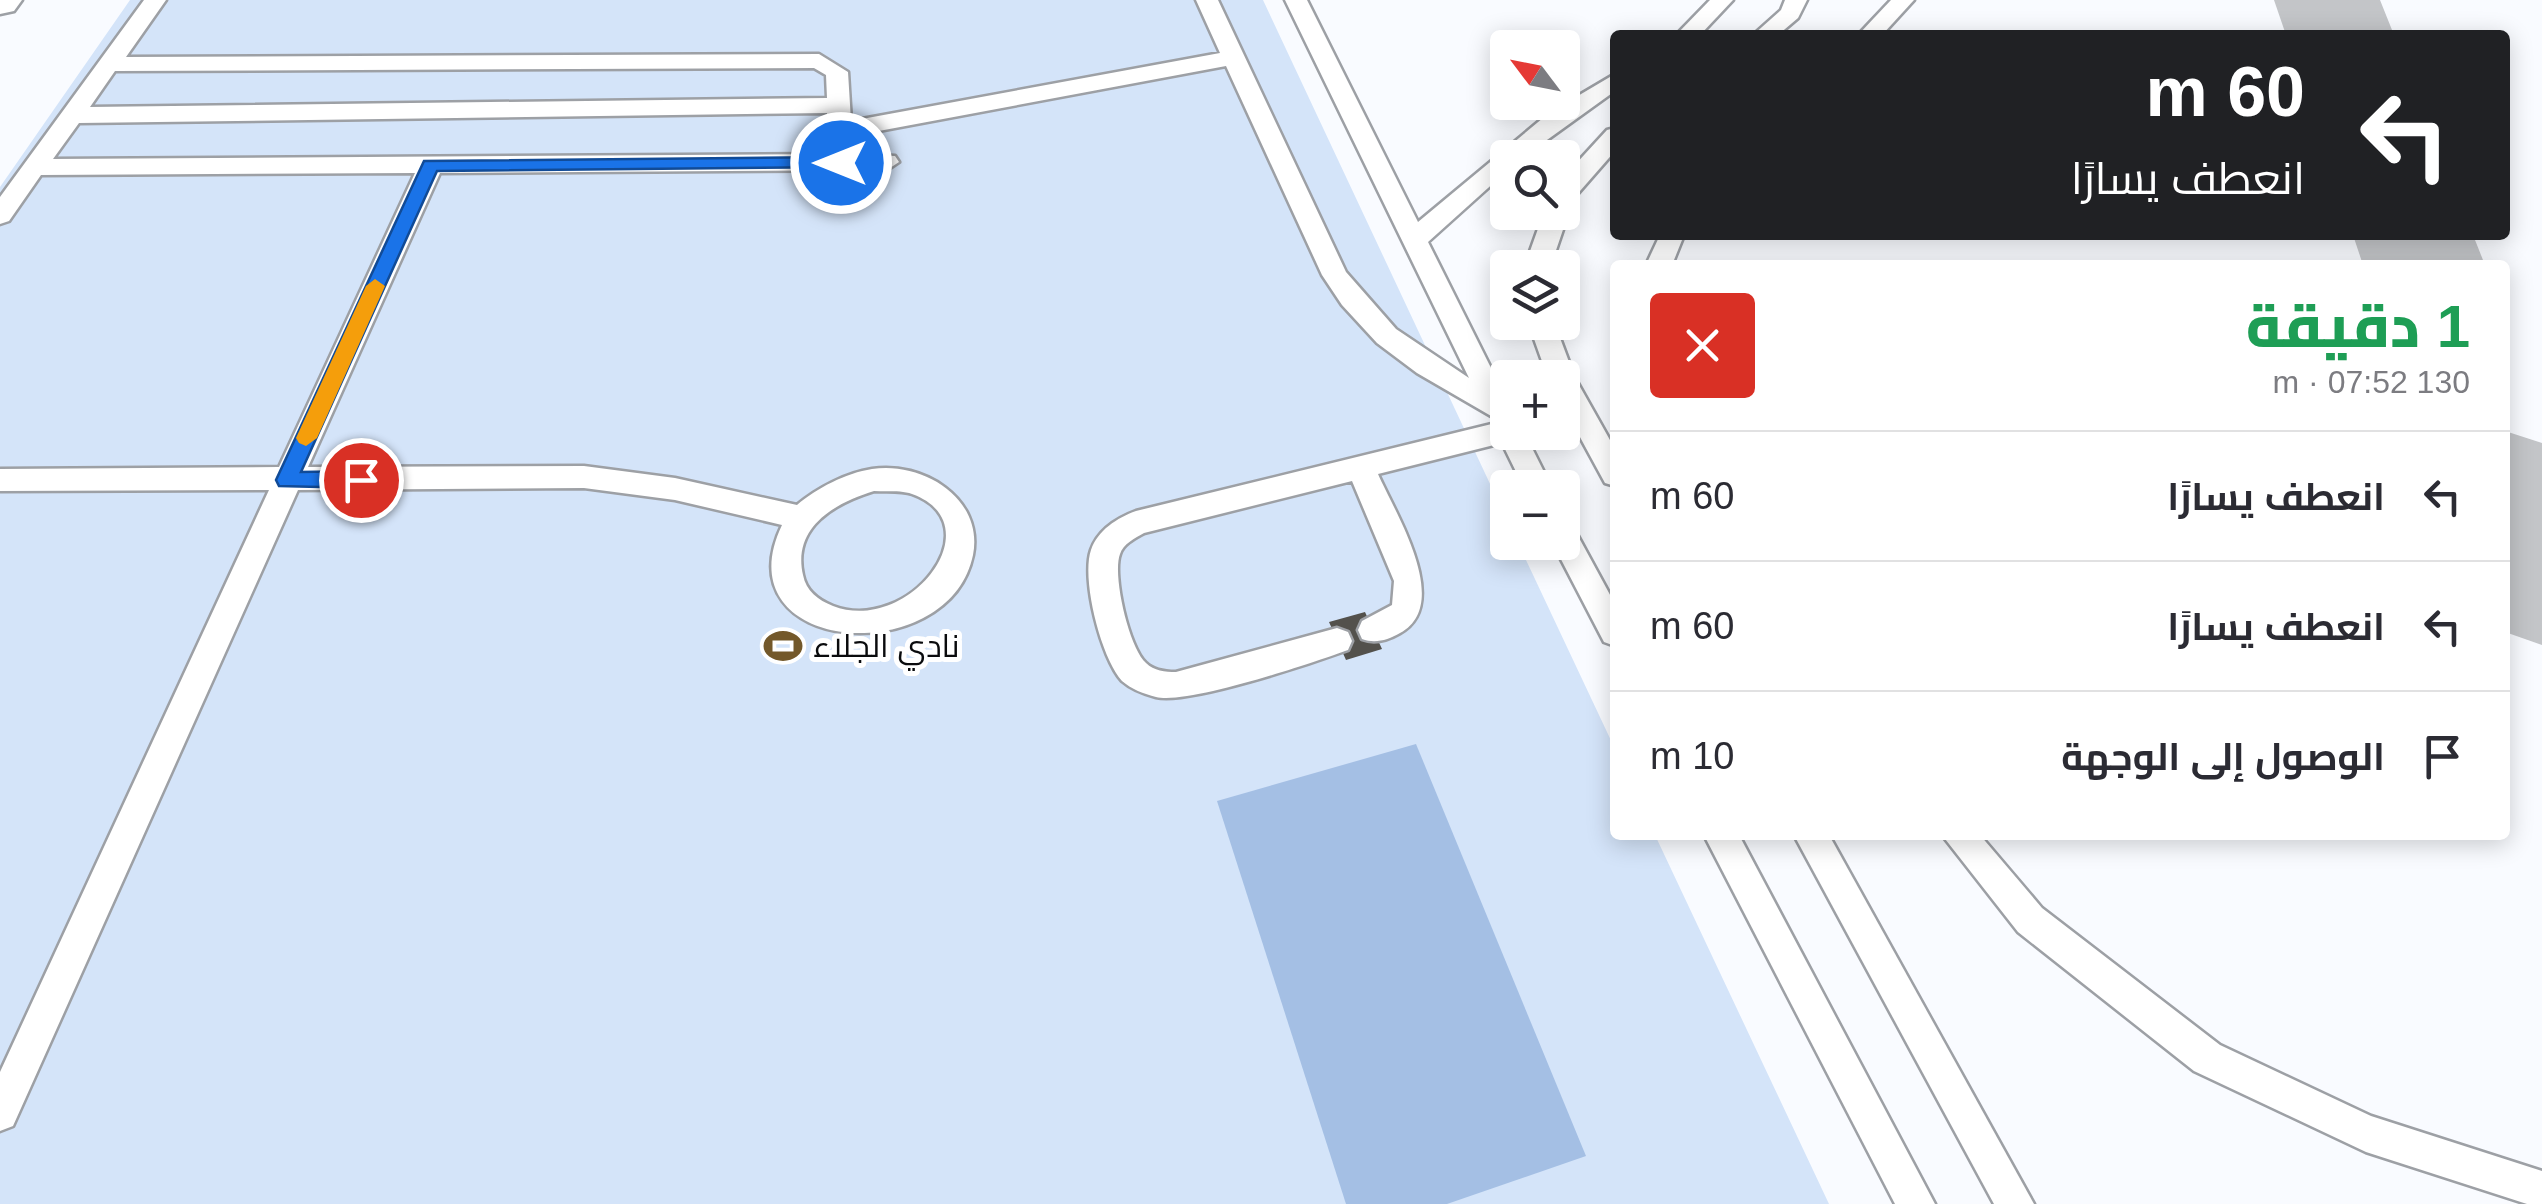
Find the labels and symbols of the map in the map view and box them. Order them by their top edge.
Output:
north arrow [1490,30,1580,120]
position arrow [789,111,893,215]
pin [319,438,404,523]
sports icon: نادي الجلاء [762,625,804,667]
place label: نادي الجلاء [813,628,960,671]

